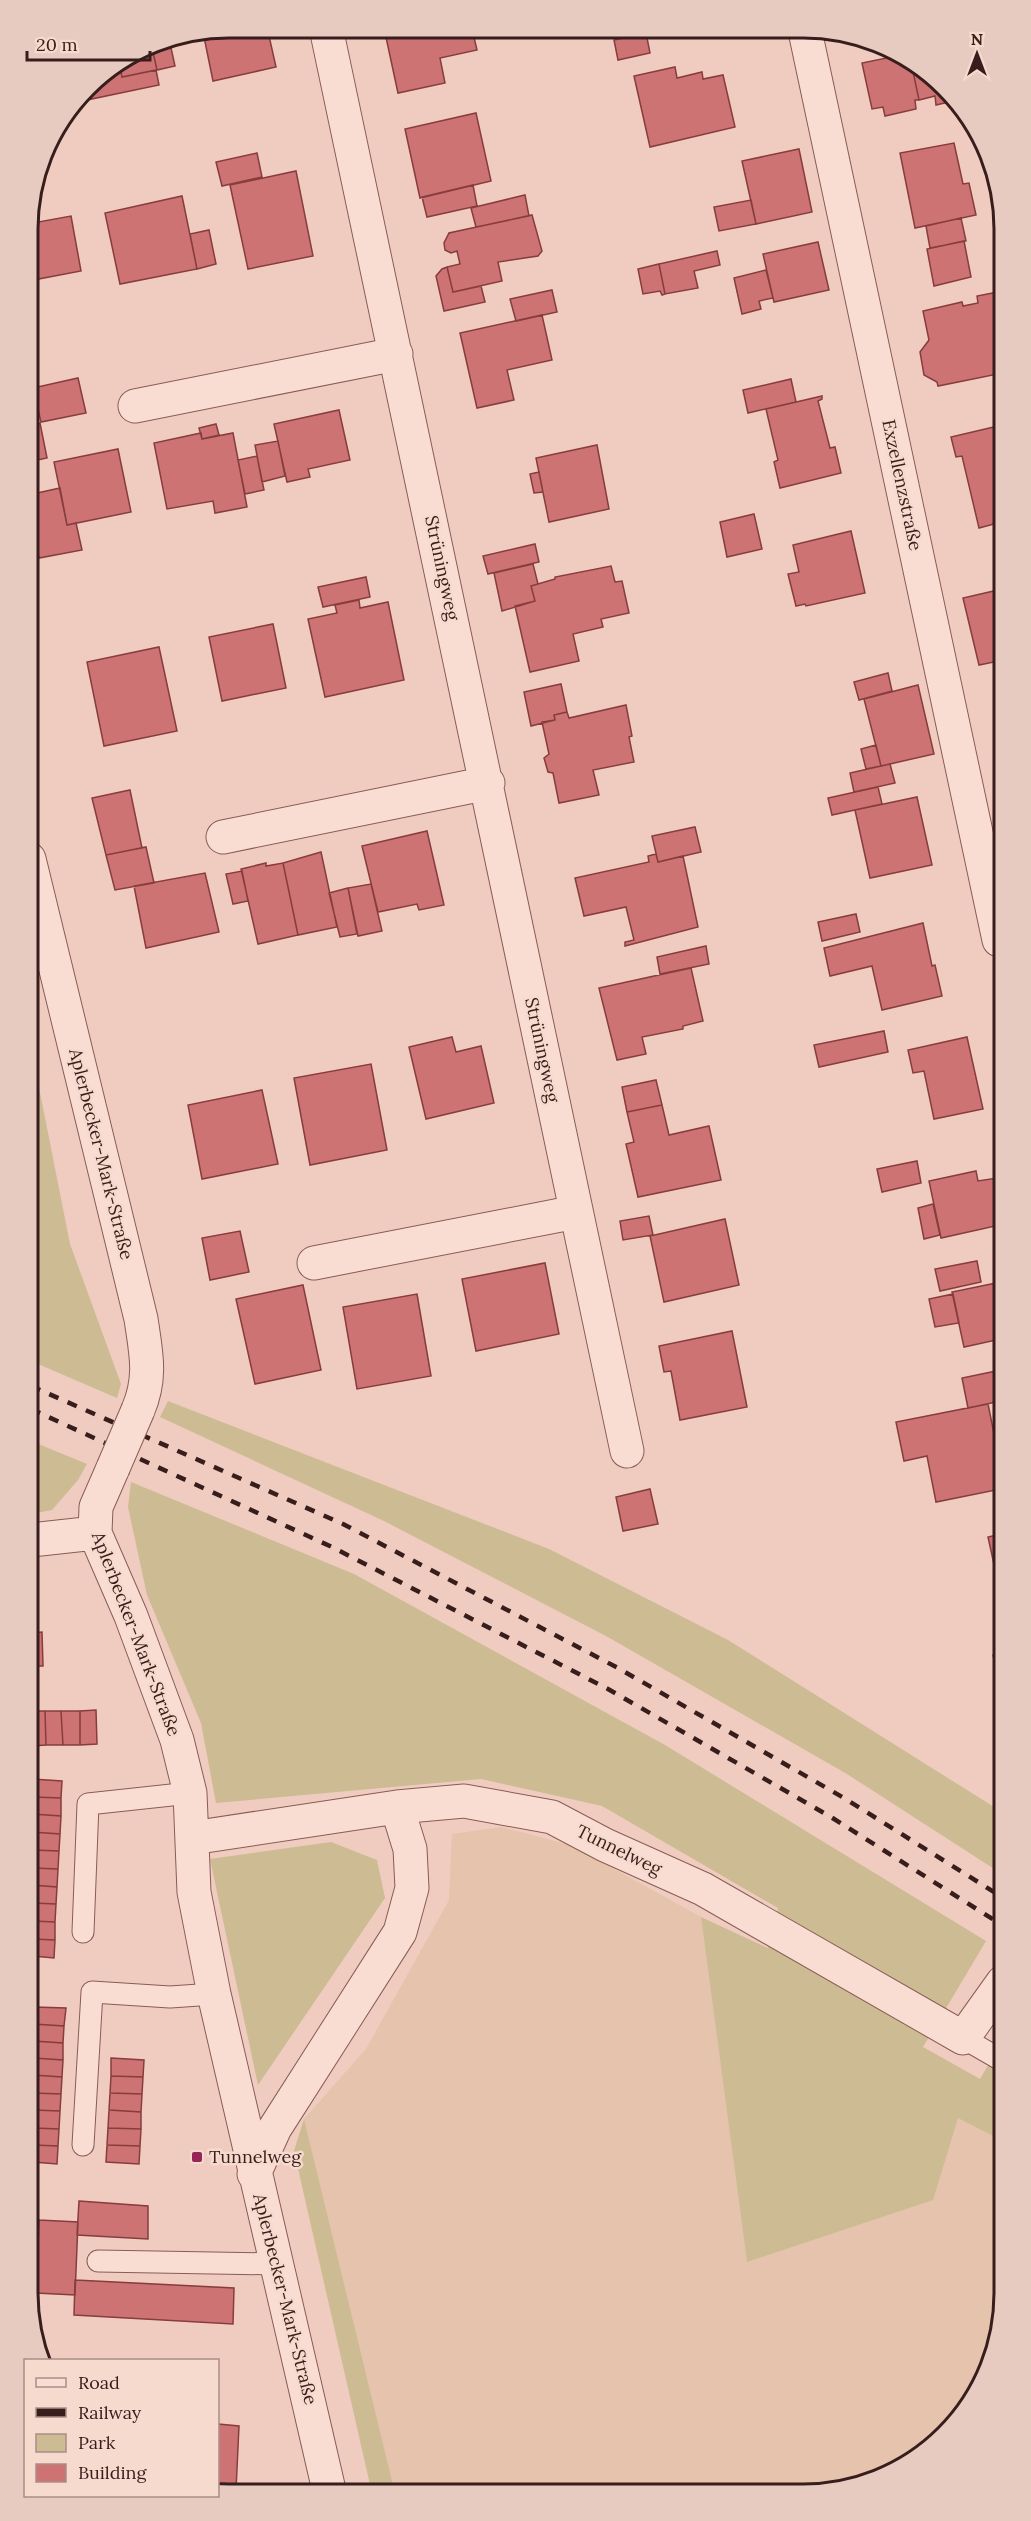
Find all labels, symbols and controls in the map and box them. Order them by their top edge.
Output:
scale bar [27,24,150,62]
north arrow [947,24,1007,84]
text: N [971,29,983,49]
text: 20 m [36,33,78,56]
street label: Exzellenzstraße [877,417,928,553]
street label: Strüningweg [420,513,465,623]
street label: Strüningweg [520,995,565,1105]
street label: Aplerbecker-Mark-Straße [64,1045,139,1262]
street label: Aplerbecker-Mark-Straße [86,1527,186,1739]
street label: Tunnelweg [573,1819,667,1881]
place label: Tunnelweg [209,2145,302,2168]
marker: Tunnelweg [190,2150,204,2164]
street label: Aplerbecker-Mark-Straße [248,2190,323,2407]
legend [24,2359,219,2497]
text: Road [78,2371,120,2394]
text: Railway [78,2401,142,2424]
text: Park [78,2431,116,2454]
text: Building [78,2461,148,2484]

